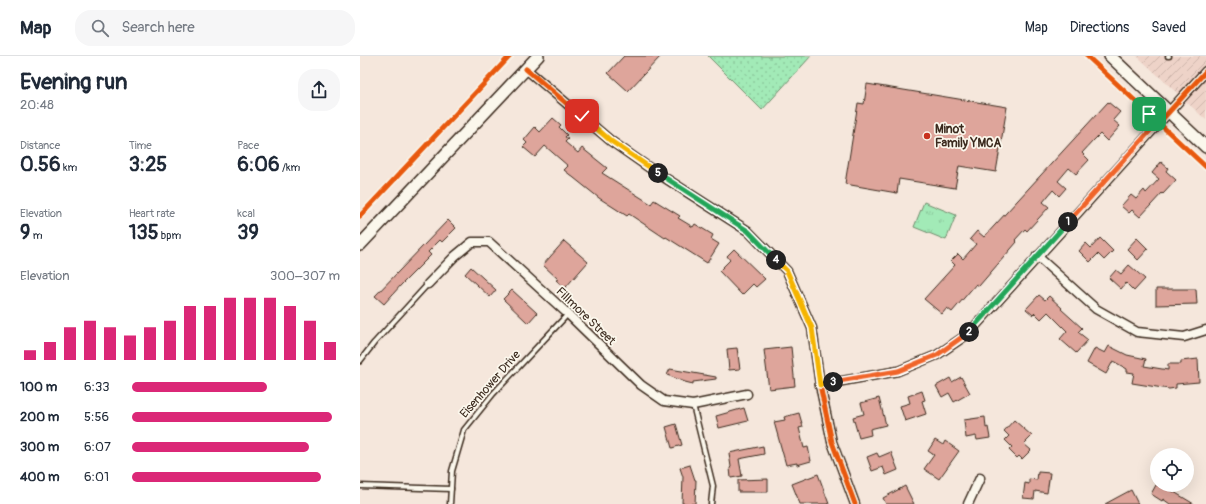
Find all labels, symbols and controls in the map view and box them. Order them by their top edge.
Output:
search box [75,10,355,46]
text: Map [20,16,51,40]
icon: search [89,17,111,39]
text: Search here [121,18,195,37]
text: Map [1025,19,1048,36]
text: Directions [1070,19,1129,36]
text: Saved [1151,19,1186,36]
text: Evening run [20,68,128,96]
button: share [298,69,340,111]
text: 20:48 [20,97,54,113]
pin [1132,97,1166,131]
pin [565,99,599,133]
icon: arrive [1138,103,1160,125]
icon: check [571,105,593,127]
place label: Minot Family YMCA [935,122,1001,151]
marker: Minot Family YMCA [922,131,932,141]
text: Distance [20,139,60,152]
text: Time [129,139,152,152]
text: Pace [237,139,259,152]
text: 0.56 [20,152,61,177]
text: 3:25 [129,152,167,177]
text: 6:06 [237,152,280,177]
text: km [61,161,77,174]
text: /km [280,161,300,174]
pin: 5 [648,163,668,183]
text: 5 [655,166,661,179]
text: Elevation [20,207,62,220]
text: Heart rate [129,207,175,220]
text: kcal [237,207,255,220]
pin: 1 [1058,212,1078,232]
text: 1 [1066,215,1070,228]
text: 9 [20,220,30,245]
text: 135 [129,220,158,245]
text: 39 [237,220,259,245]
text: m [30,229,42,242]
text: bpm [158,229,181,242]
pin: 4 [766,250,786,270]
text: 4 [773,253,779,266]
text: Elevation [20,268,70,284]
text: 300–307 m [270,268,340,284]
street label: Fillmore Street [553,284,619,349]
pin: 2 [959,322,979,342]
text: 2 [966,325,972,338]
street label: Eisenhower Drive [457,347,524,421]
pin: 3 [823,372,843,392]
text: 3 [830,375,836,388]
text: 100 m [20,379,57,395]
text: 6:33 [84,379,110,395]
text: 200 m [20,409,59,425]
text: 5:56 [84,409,109,425]
text: 300 m [20,439,59,455]
text: 6:07 [84,439,111,455]
map controls [1150,448,1194,492]
button: locate [1150,448,1194,492]
text: 400 m [20,469,60,485]
text: 6:01 [84,469,109,485]

